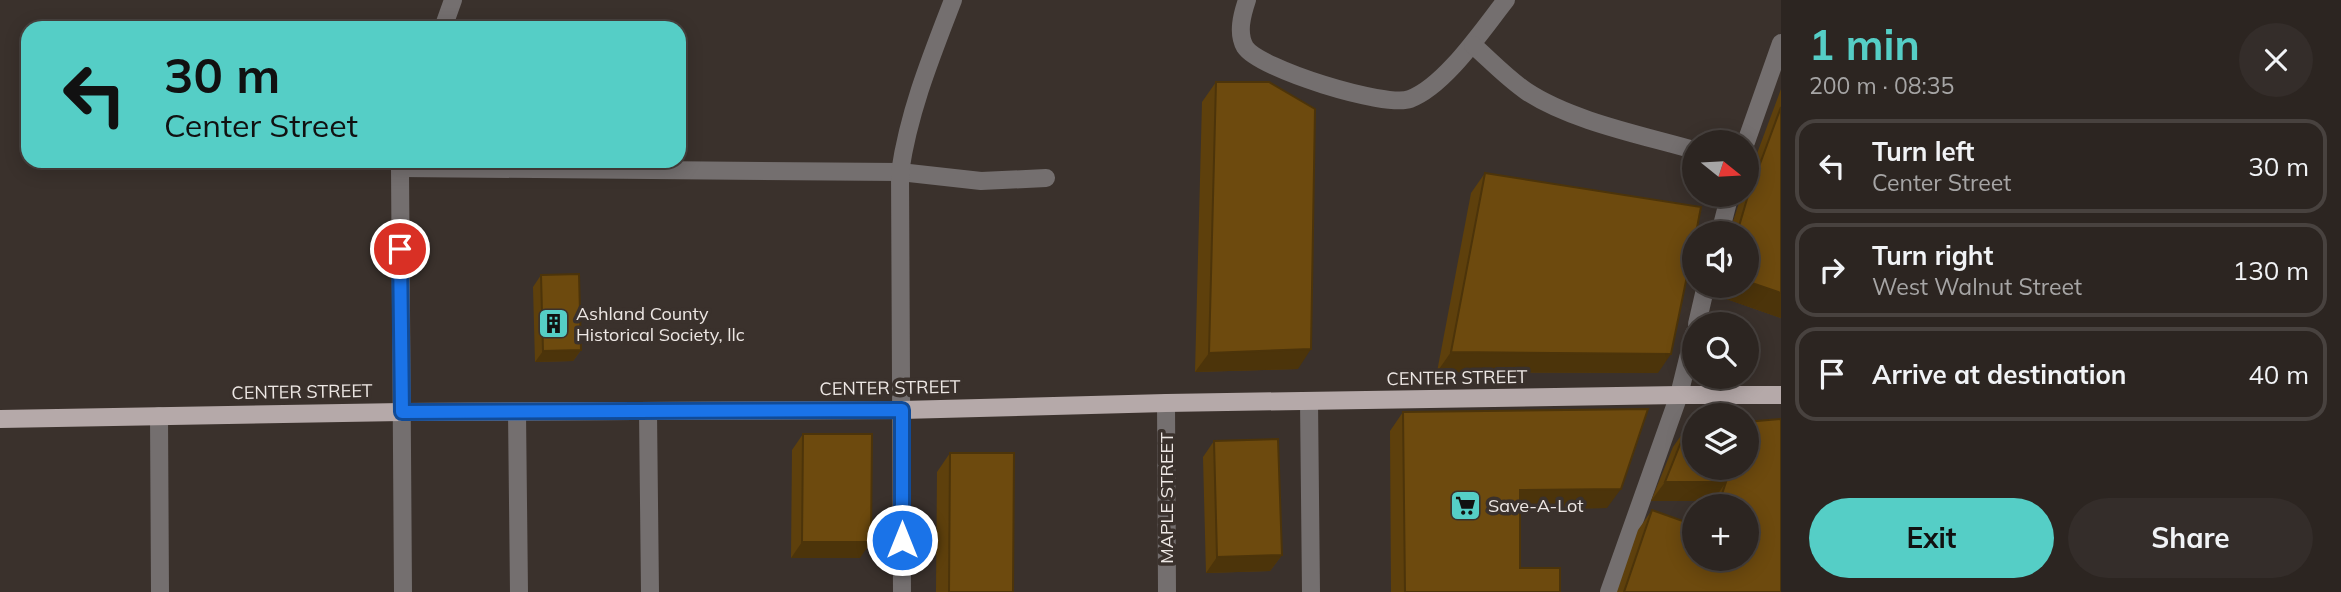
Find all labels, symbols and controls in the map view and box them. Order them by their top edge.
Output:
text: 1 min [1809,18,1920,71]
button: close [2239,23,2313,97]
text: 30 m [164,44,280,105]
icon: left [49,49,140,140]
text: 200 m · 08:35 [1809,71,1954,100]
text: Center Street [164,105,358,145]
north arrow [1682,130,1759,206]
map controls [1682,130,1759,571]
text: Turn left [1872,135,1974,168]
icon: left [1813,147,1851,185]
text: 30 m [2248,150,2309,183]
text: Center Street [1872,168,2011,197]
pin [370,219,430,279]
button: sound [1682,221,1759,298]
icon: arrive [381,230,419,268]
text: Turn right [1872,239,1993,272]
icon: right [1813,251,1851,289]
text: 130 m [2233,254,2309,287]
text: West Walnut Street [1872,272,2082,301]
place label: Ashland County Historical Society, llc [576,302,745,346]
building icon: Ashland County Historical Society, llc [536,307,570,341]
button: search [1682,312,1759,389]
icon: arrive [1813,355,1851,393]
text: Arrive at destination [1872,358,2127,391]
text: 40 m [2248,358,2309,391]
street label: CENTER STREET [1386,365,1528,390]
street label: CENTER STREET [819,375,961,400]
street label: CENTER STREET [231,379,373,404]
button: layers [1682,403,1759,480]
street label: MAPLE STREET [1155,432,1178,564]
supermarket icon: Save-A-Lot [1448,489,1482,523]
place label: Save-A-Lot [1488,494,1584,517]
button: + [1682,494,1759,571]
button: Exit [1809,498,2054,578]
button: Share [2068,498,2313,578]
position arrow [865,503,939,577]

